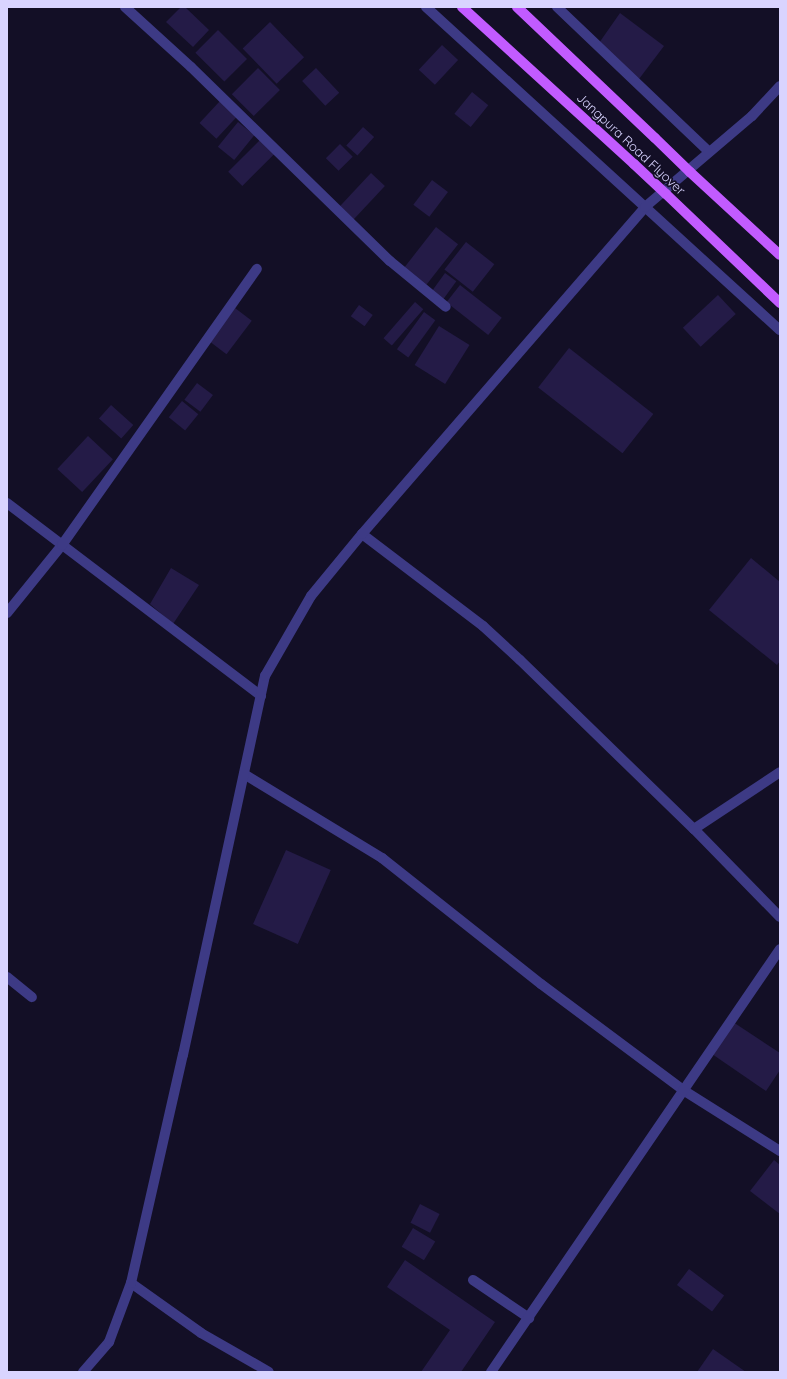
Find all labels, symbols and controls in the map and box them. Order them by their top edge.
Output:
street label: Jangpura Road Flyover [573,90,689,198]

